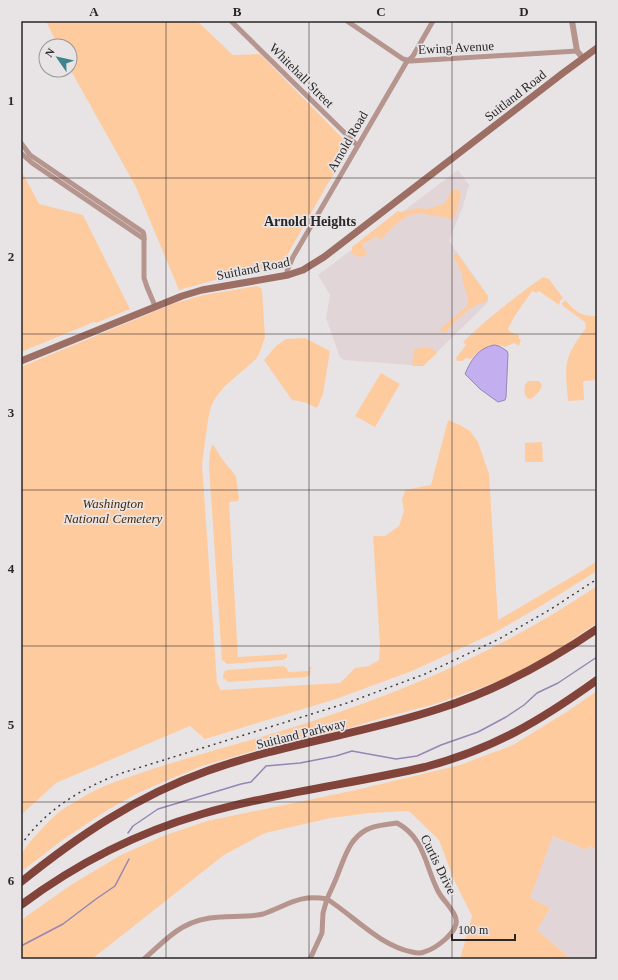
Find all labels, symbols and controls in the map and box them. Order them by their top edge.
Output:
text: A [89,4,99,19]
text: B [233,4,242,19]
text: C [376,4,386,19]
text: D [519,4,529,19]
north arrow [38,38,78,78]
street label: Ewing Avenue [418,38,495,57]
street label: Whitehall Street [266,40,337,111]
text: N [43,46,57,59]
street label: Suitland Road [482,66,549,124]
text: 1 [8,93,14,108]
street label: Arnold Road [324,108,371,174]
district label: Arnold Heights [264,214,357,229]
text: 2 [8,249,14,264]
street label: Suitland Road [215,254,291,283]
text: 3 [8,405,15,420]
park label: Washington National Cemetery [63,496,163,526]
text: 4 [8,561,15,576]
street label: Suitland Parkway [255,715,348,752]
text: 5 [8,717,15,732]
street label: Curtis Drive [418,832,460,897]
text: 6 [8,873,15,888]
scale bar [452,916,515,942]
text: 100 m [458,923,489,937]

